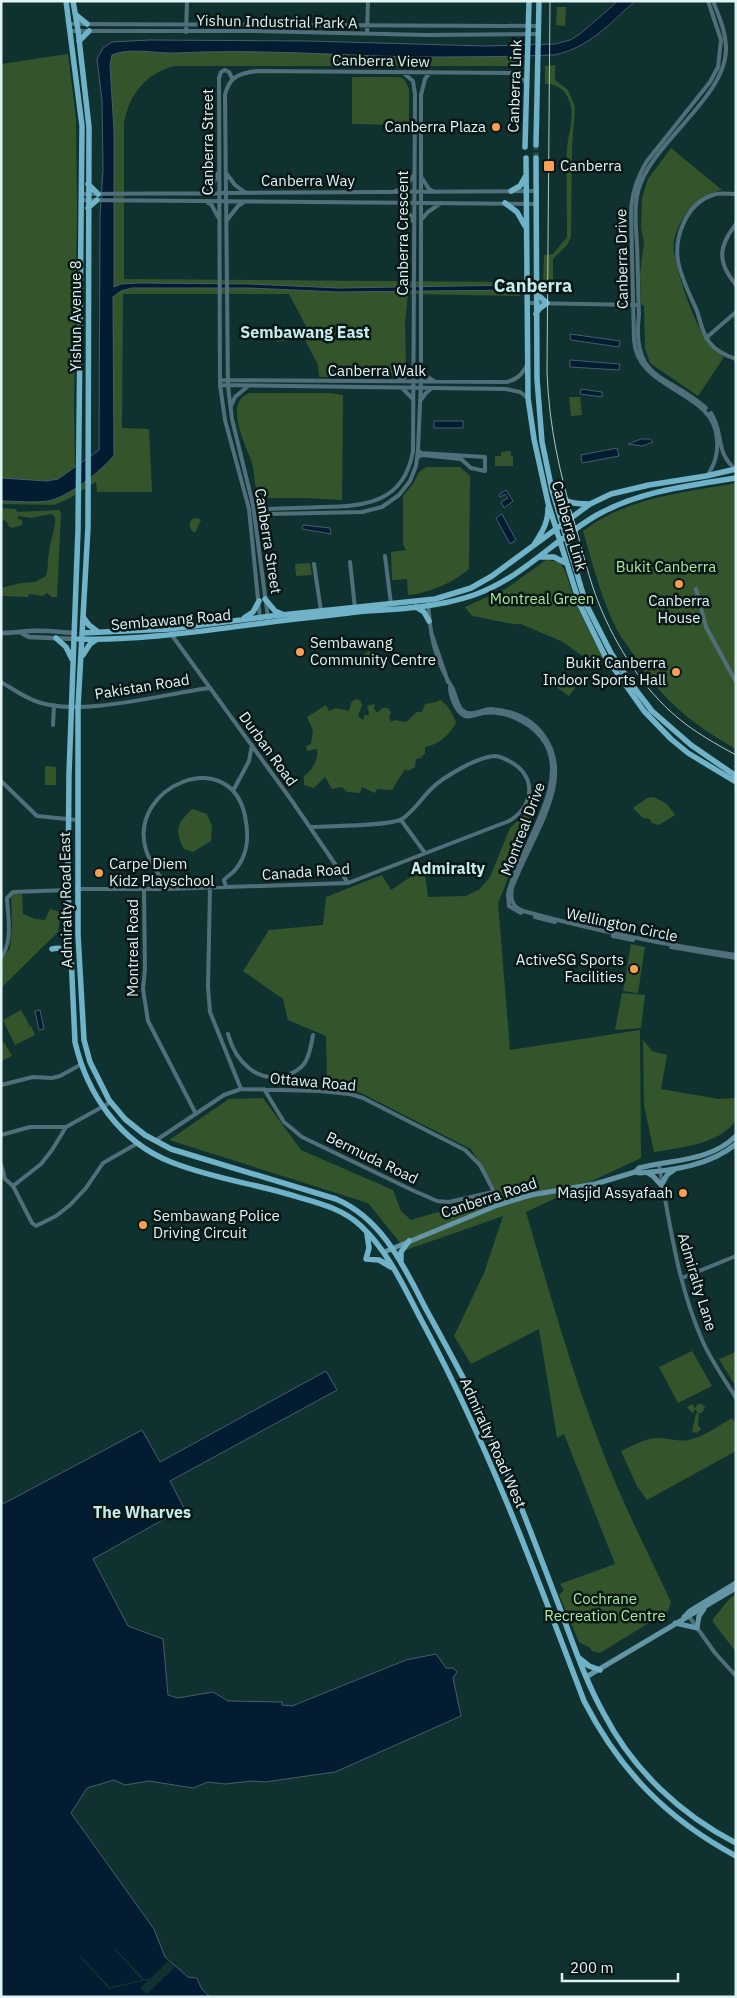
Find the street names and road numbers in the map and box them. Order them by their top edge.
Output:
street label: Yishun Industrial Park A [196,11,358,32]
street label: Canberra Link [503,39,526,133]
street label: Canberra View [332,50,431,71]
street label: Canberra Street [198,89,217,195]
street label: Canberra Crescent [393,170,412,296]
street label: Canberra Way [261,171,355,190]
street label: Canberra Drive [611,209,632,309]
street label: Yishun Avenue 8 [66,260,85,372]
street label: Canberra Walk [328,361,426,380]
street label: Canberra Link [548,479,591,573]
street label: Canberra Street [251,487,286,595]
street label: Sembawang Road [110,605,232,634]
street label: Pakistan Road [93,670,191,703]
street label: Durban Road [235,708,302,790]
street label: Montreal Drive [496,779,549,878]
street label: Admiralty Road East [55,832,76,968]
street label: Canada Road [261,859,351,884]
street label: Montreal Road [123,899,142,997]
street label: Wellington Circle [565,903,680,946]
street label: Ottawa Road [269,1068,357,1095]
street label: Bermuda Road [323,1127,421,1188]
street label: Canberra Road [438,1173,539,1222]
street label: Admiralty Lane [674,1231,721,1333]
street label: Admiralty Road West [456,1375,531,1511]

